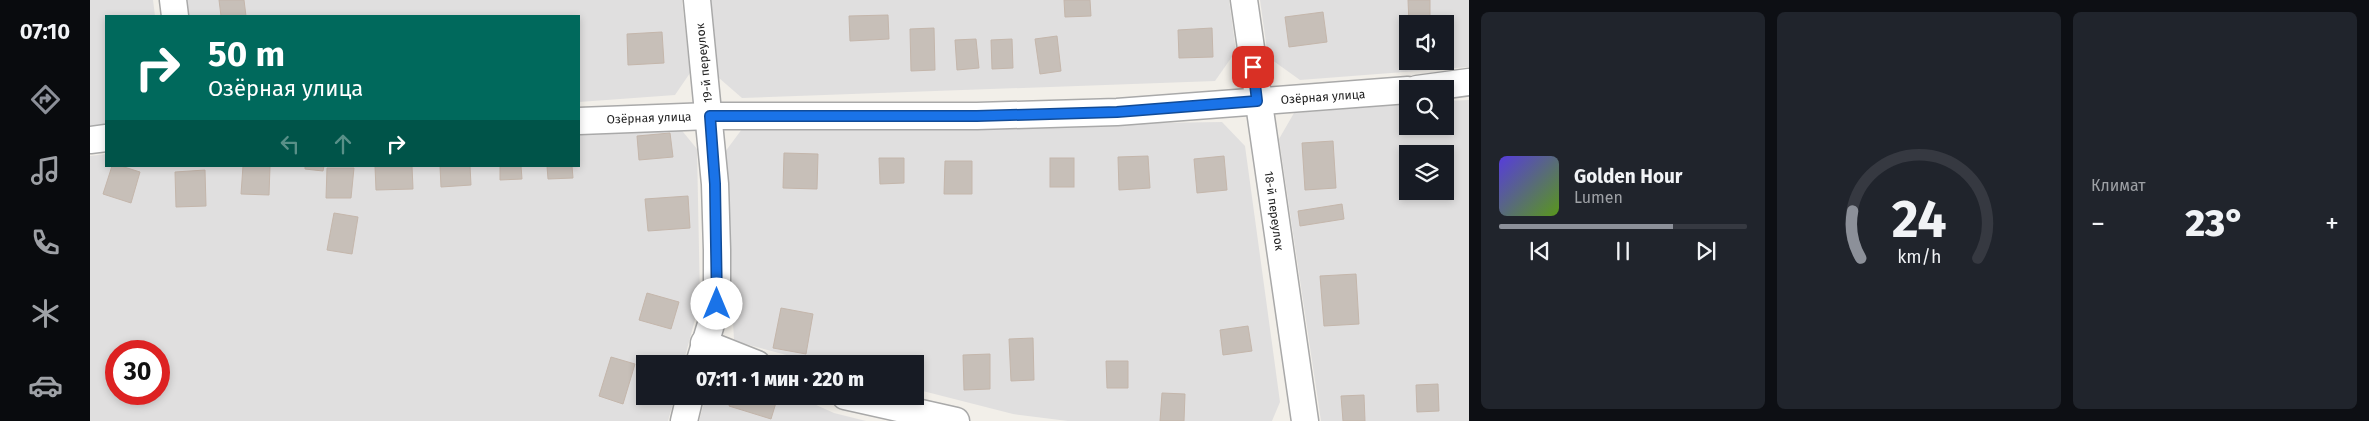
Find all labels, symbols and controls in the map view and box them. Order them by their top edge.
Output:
map controls [1399,15,1454,200]
button: sound [1399,15,1454,70]
text: 07:10 [20,18,70,45]
street label: 19-й переулок [693,22,715,103]
text: 50 m [208,33,285,75]
icon: right [125,35,190,100]
pin [1232,46,1274,88]
icon: arrive [1239,53,1267,81]
text: Озёрная улица [208,75,363,102]
button: search [1399,80,1454,135]
icon: directions [28,82,63,117]
street label: Озёрная улица [1280,87,1366,107]
street label: Озёрная улица [606,110,692,126]
icon: left [276,130,304,158]
icon: ahead [329,130,357,158]
icon: right [382,130,410,158]
button: layers [1399,145,1454,200]
icon: music [28,153,63,188]
text: Golden Hour [1574,165,1683,188]
street label: 18-й переулок [1261,170,1287,252]
text: Климат [2091,176,2146,195]
text: Lumen [1574,188,1623,207]
text: 24 [1892,188,1946,251]
text: 23° [2185,200,2245,246]
text: − [2091,207,2105,240]
text: + [2325,207,2339,240]
icon: phone [28,225,63,260]
icon: previous [1526,237,1554,265]
icon: pause [1609,237,1637,265]
icon: next [1692,237,1720,265]
text: km/h [1897,246,1941,268]
position arrow [690,277,742,329]
icon: climate [28,296,63,331]
speed limit sign: 30 [105,340,170,405]
icon: car [28,368,63,403]
text: 07:11 · 1 мин · 220 m [696,368,864,391]

